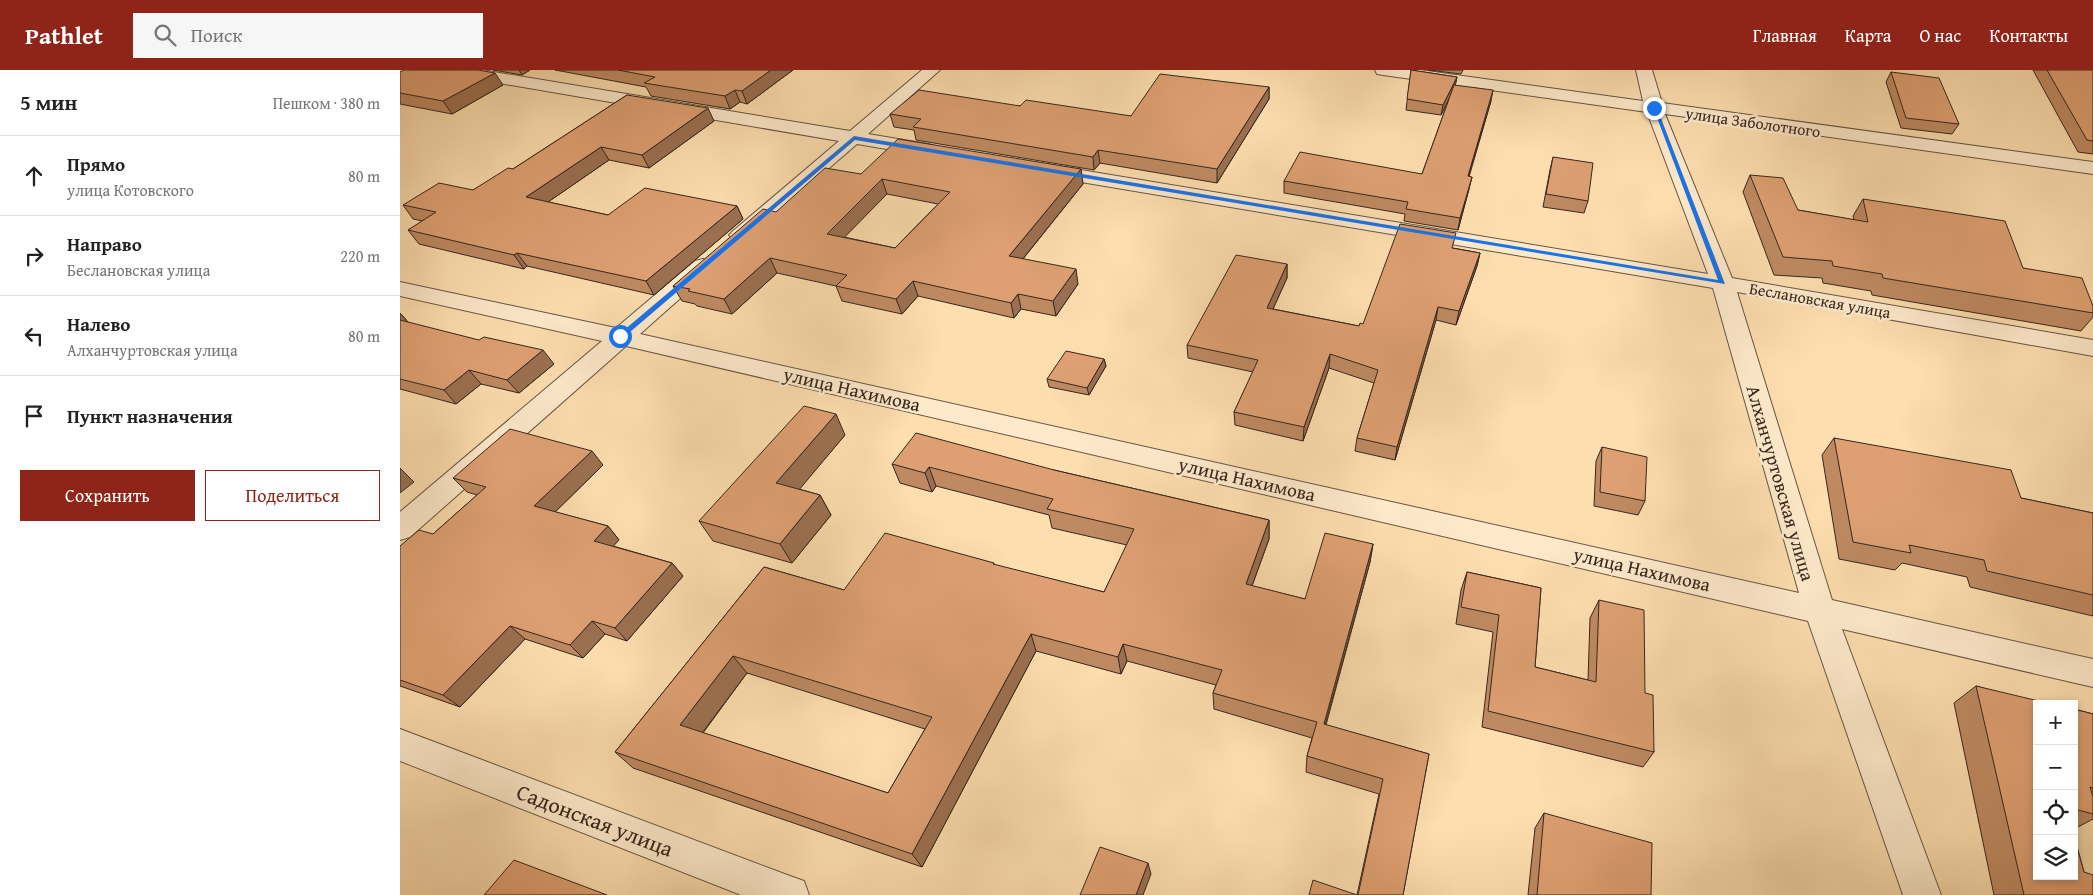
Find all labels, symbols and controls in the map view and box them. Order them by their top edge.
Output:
search box [133,13,483,58]
text: Pathlet [25,18,103,53]
icon: search [151,21,179,49]
text: Поиск [191,21,242,49]
text: Главная [1753,22,1817,49]
text: Карта [1845,22,1891,49]
text: О нас [1919,22,1961,49]
text: Контакты [1989,22,2068,49]
text: 5 мин [20,87,77,118]
text: Пешком · 380 m [273,91,380,115]
route end [1643,97,1666,120]
street label: улица Заболотного [1683,101,1822,143]
text: Прямо [67,150,125,178]
icon: ahead [20,162,48,190]
text: 80 m [348,164,380,188]
text: улица Котовского [67,178,194,202]
text: Направо [67,230,142,258]
icon: right [20,242,48,270]
text: 220 m [340,244,380,268]
text: Беслановская улица [67,258,210,282]
street label: Беслановская улица [1747,276,1893,324]
text: Налево [67,310,130,338]
icon: left [20,322,48,350]
text: 80 m [348,324,380,348]
route start [609,325,632,348]
text: Алханчуртовская улица [67,338,238,362]
street label: улица Нахимова [780,359,923,418]
street label: Алханчуртовская улица [1740,382,1822,584]
icon: arrive [20,402,48,430]
text: Пункт назначения [67,402,233,430]
street label: улица Нахимова [1175,449,1318,508]
button: Сохранить [20,470,195,521]
button: Поделиться [205,470,380,521]
street label: улица Нахимова [1570,539,1713,598]
map controls [2033,700,2078,880]
button: + [2033,700,2078,745]
button: − [2033,745,2078,790]
street label: Садонская улица [512,775,678,865]
button: locate [2033,790,2078,835]
button: layers [2033,835,2078,880]

